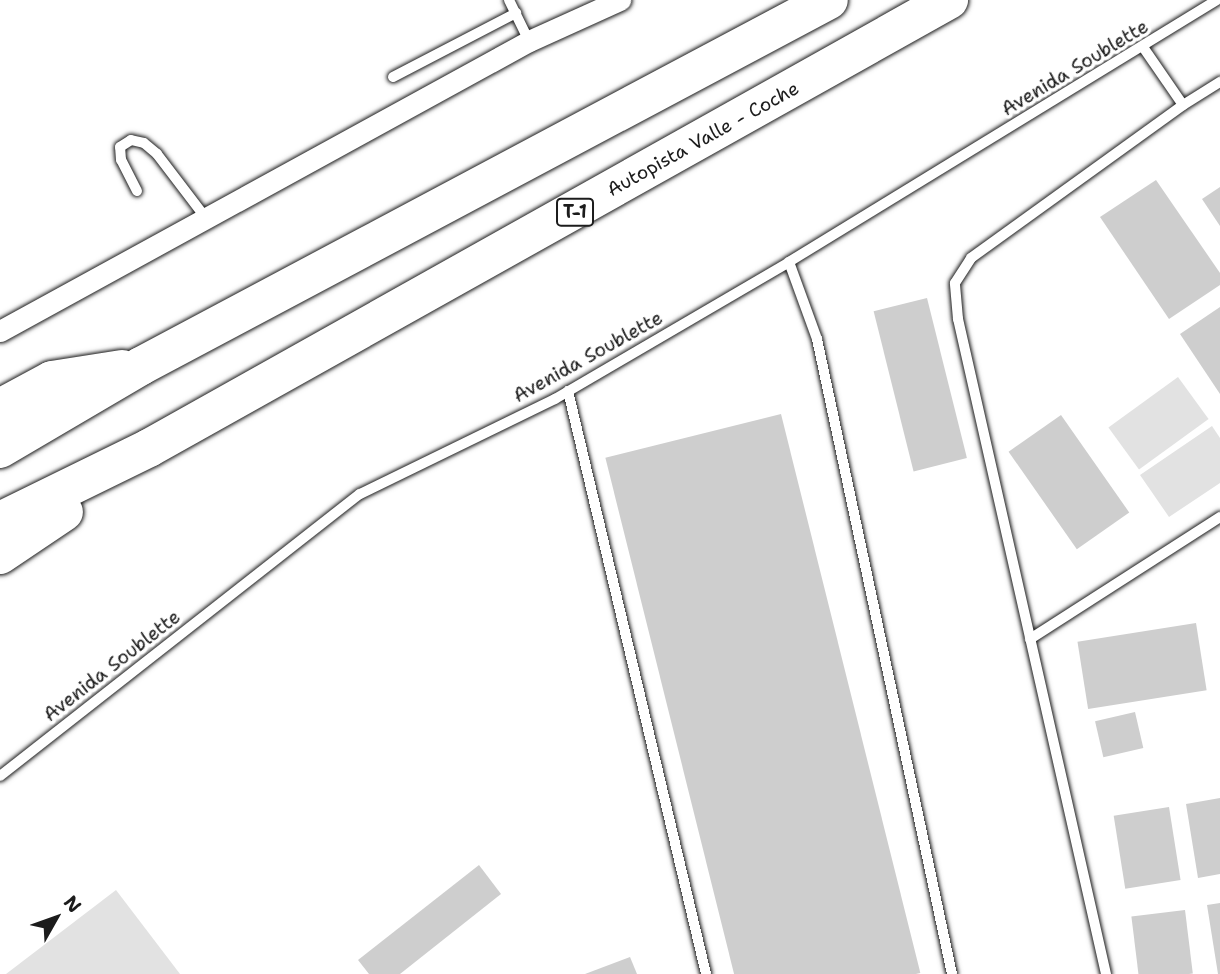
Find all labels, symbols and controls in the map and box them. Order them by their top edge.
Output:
street label: Avenida Soublette [997,15,1153,121]
street label: Autopista Valle - Coche [603,77,803,201]
road number: T-1 [556,197,594,226]
street label: Avenida Soublette [509,306,667,408]
street label: Avenida Soublette [39,606,185,726]
north arrow [21,883,91,953]
text: N [58,890,87,918]

